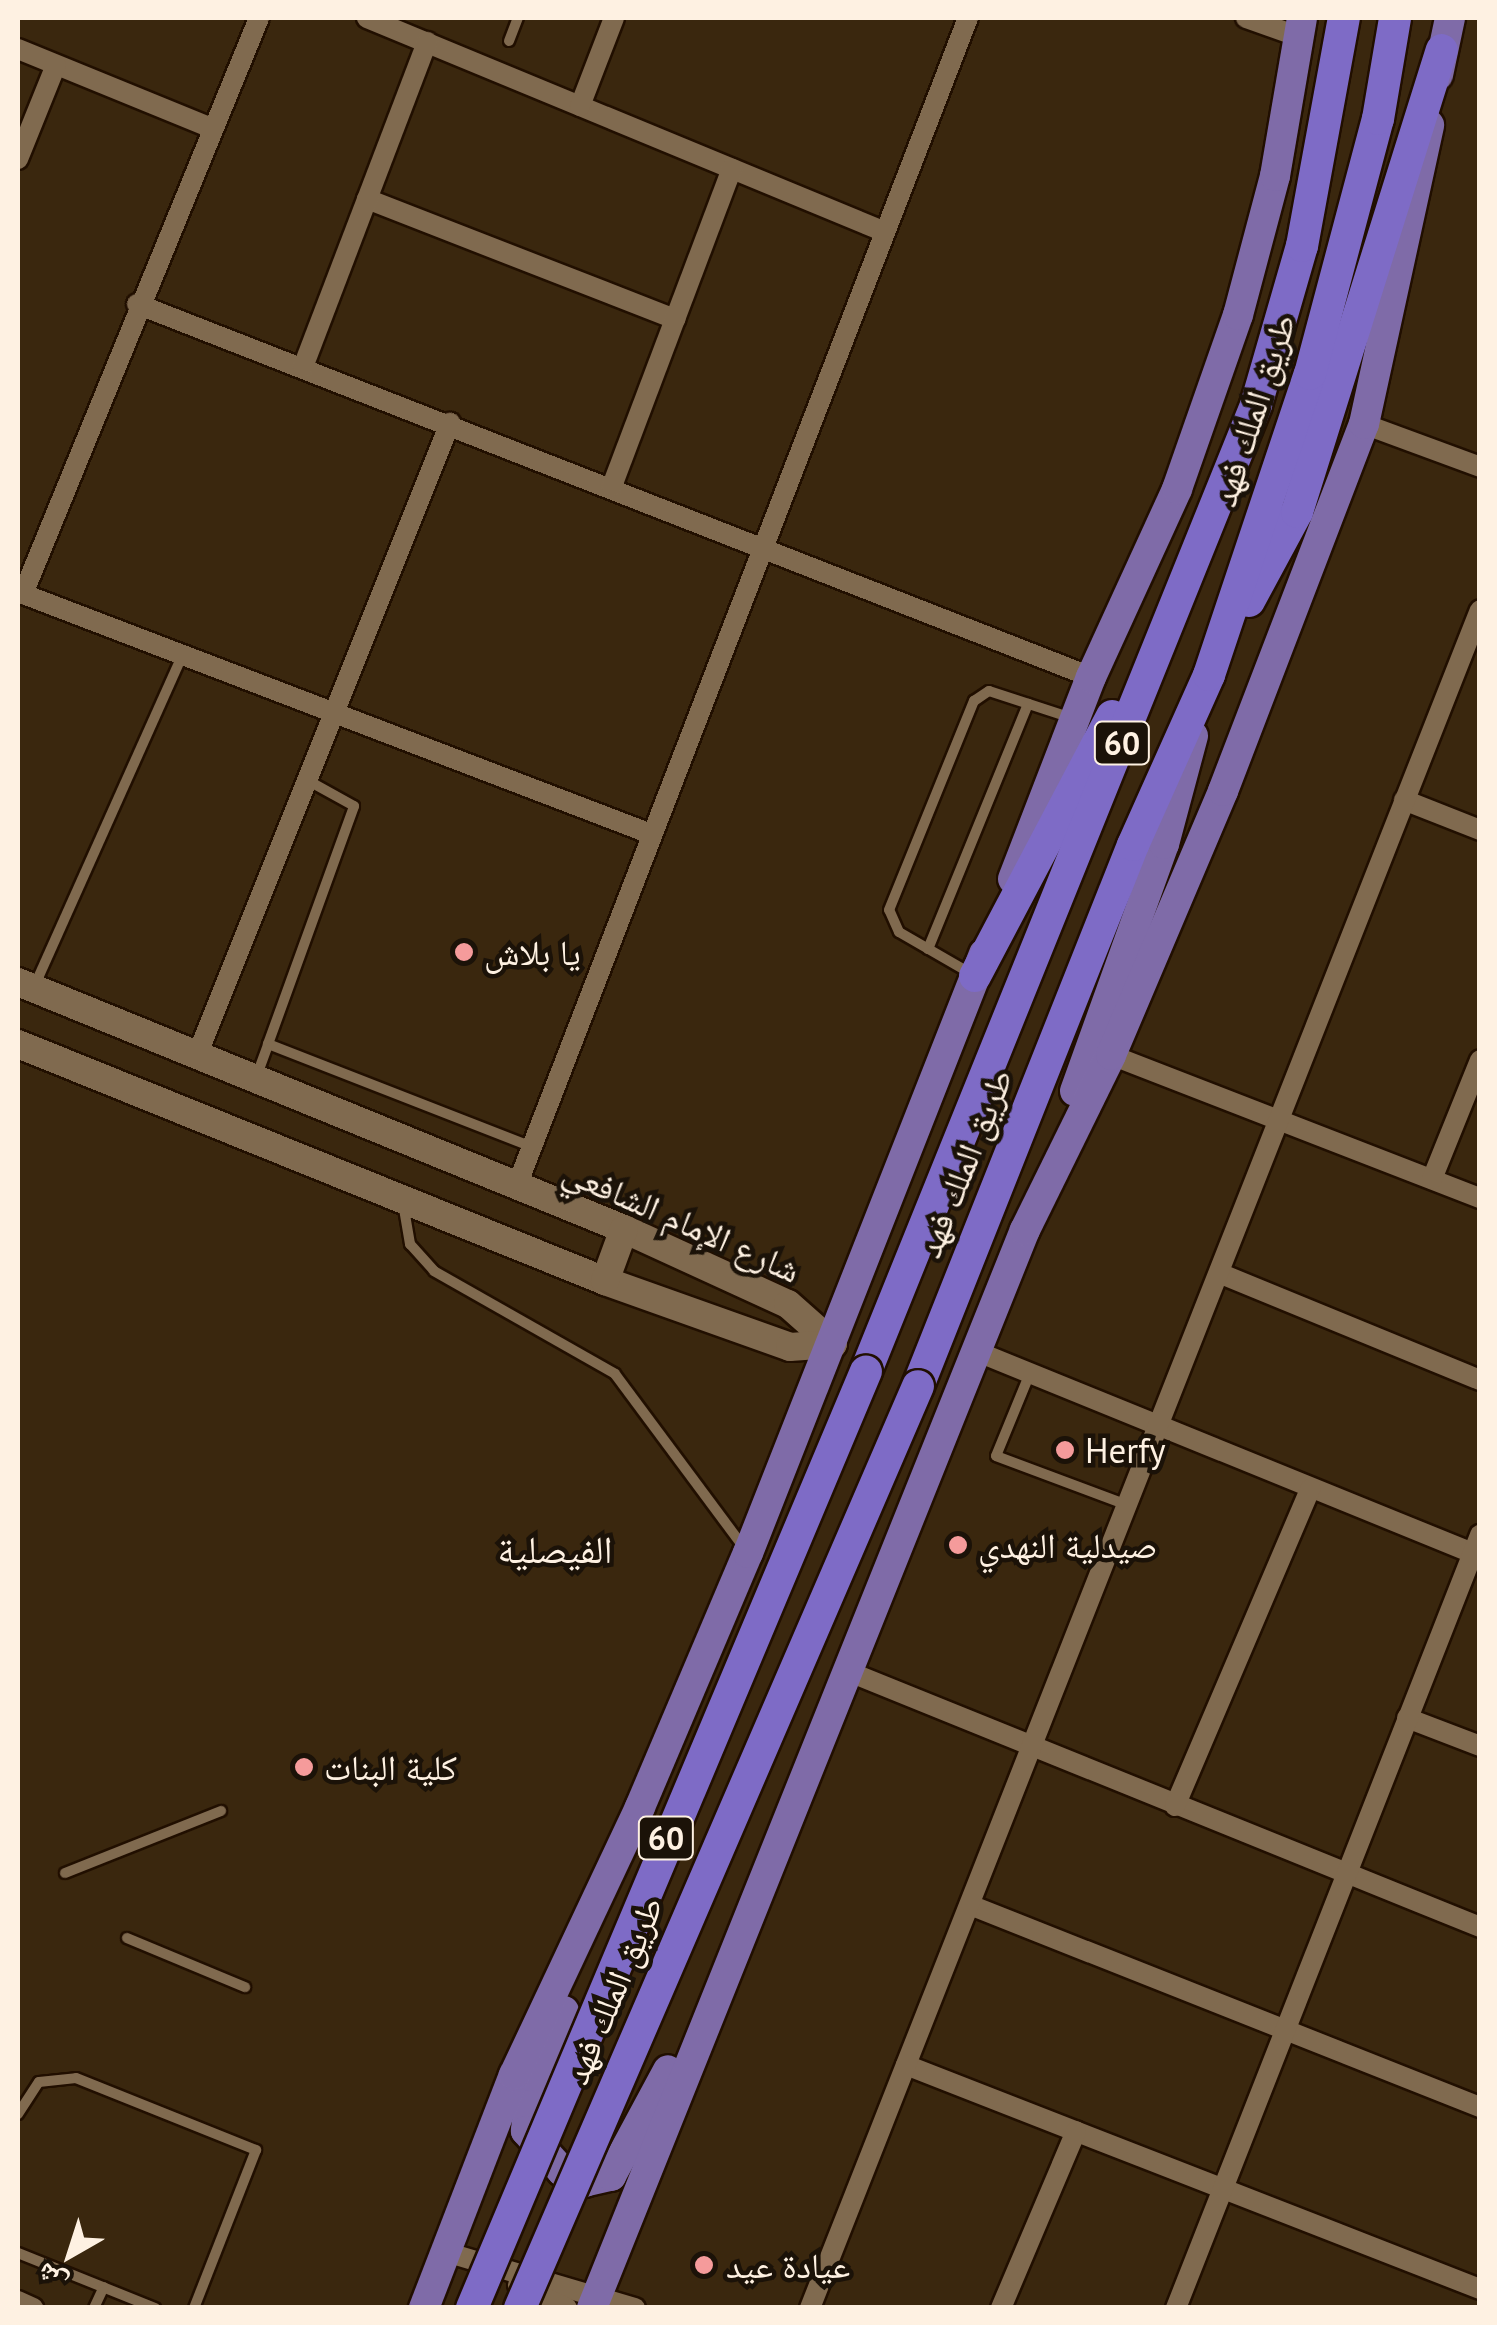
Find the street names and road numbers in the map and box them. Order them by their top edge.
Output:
street label: طريق الملك فهد [1202,309,1304,511]
road number: 60 [1092,716,1152,770]
street label: طريق الملك فهد [907,1063,1021,1263]
street label: شارع الإمام الشافعي [557,1149,807,1291]
road number: 60 [636,1811,696,1865]
street label: طريق الملك فهد [555,1890,671,2090]

